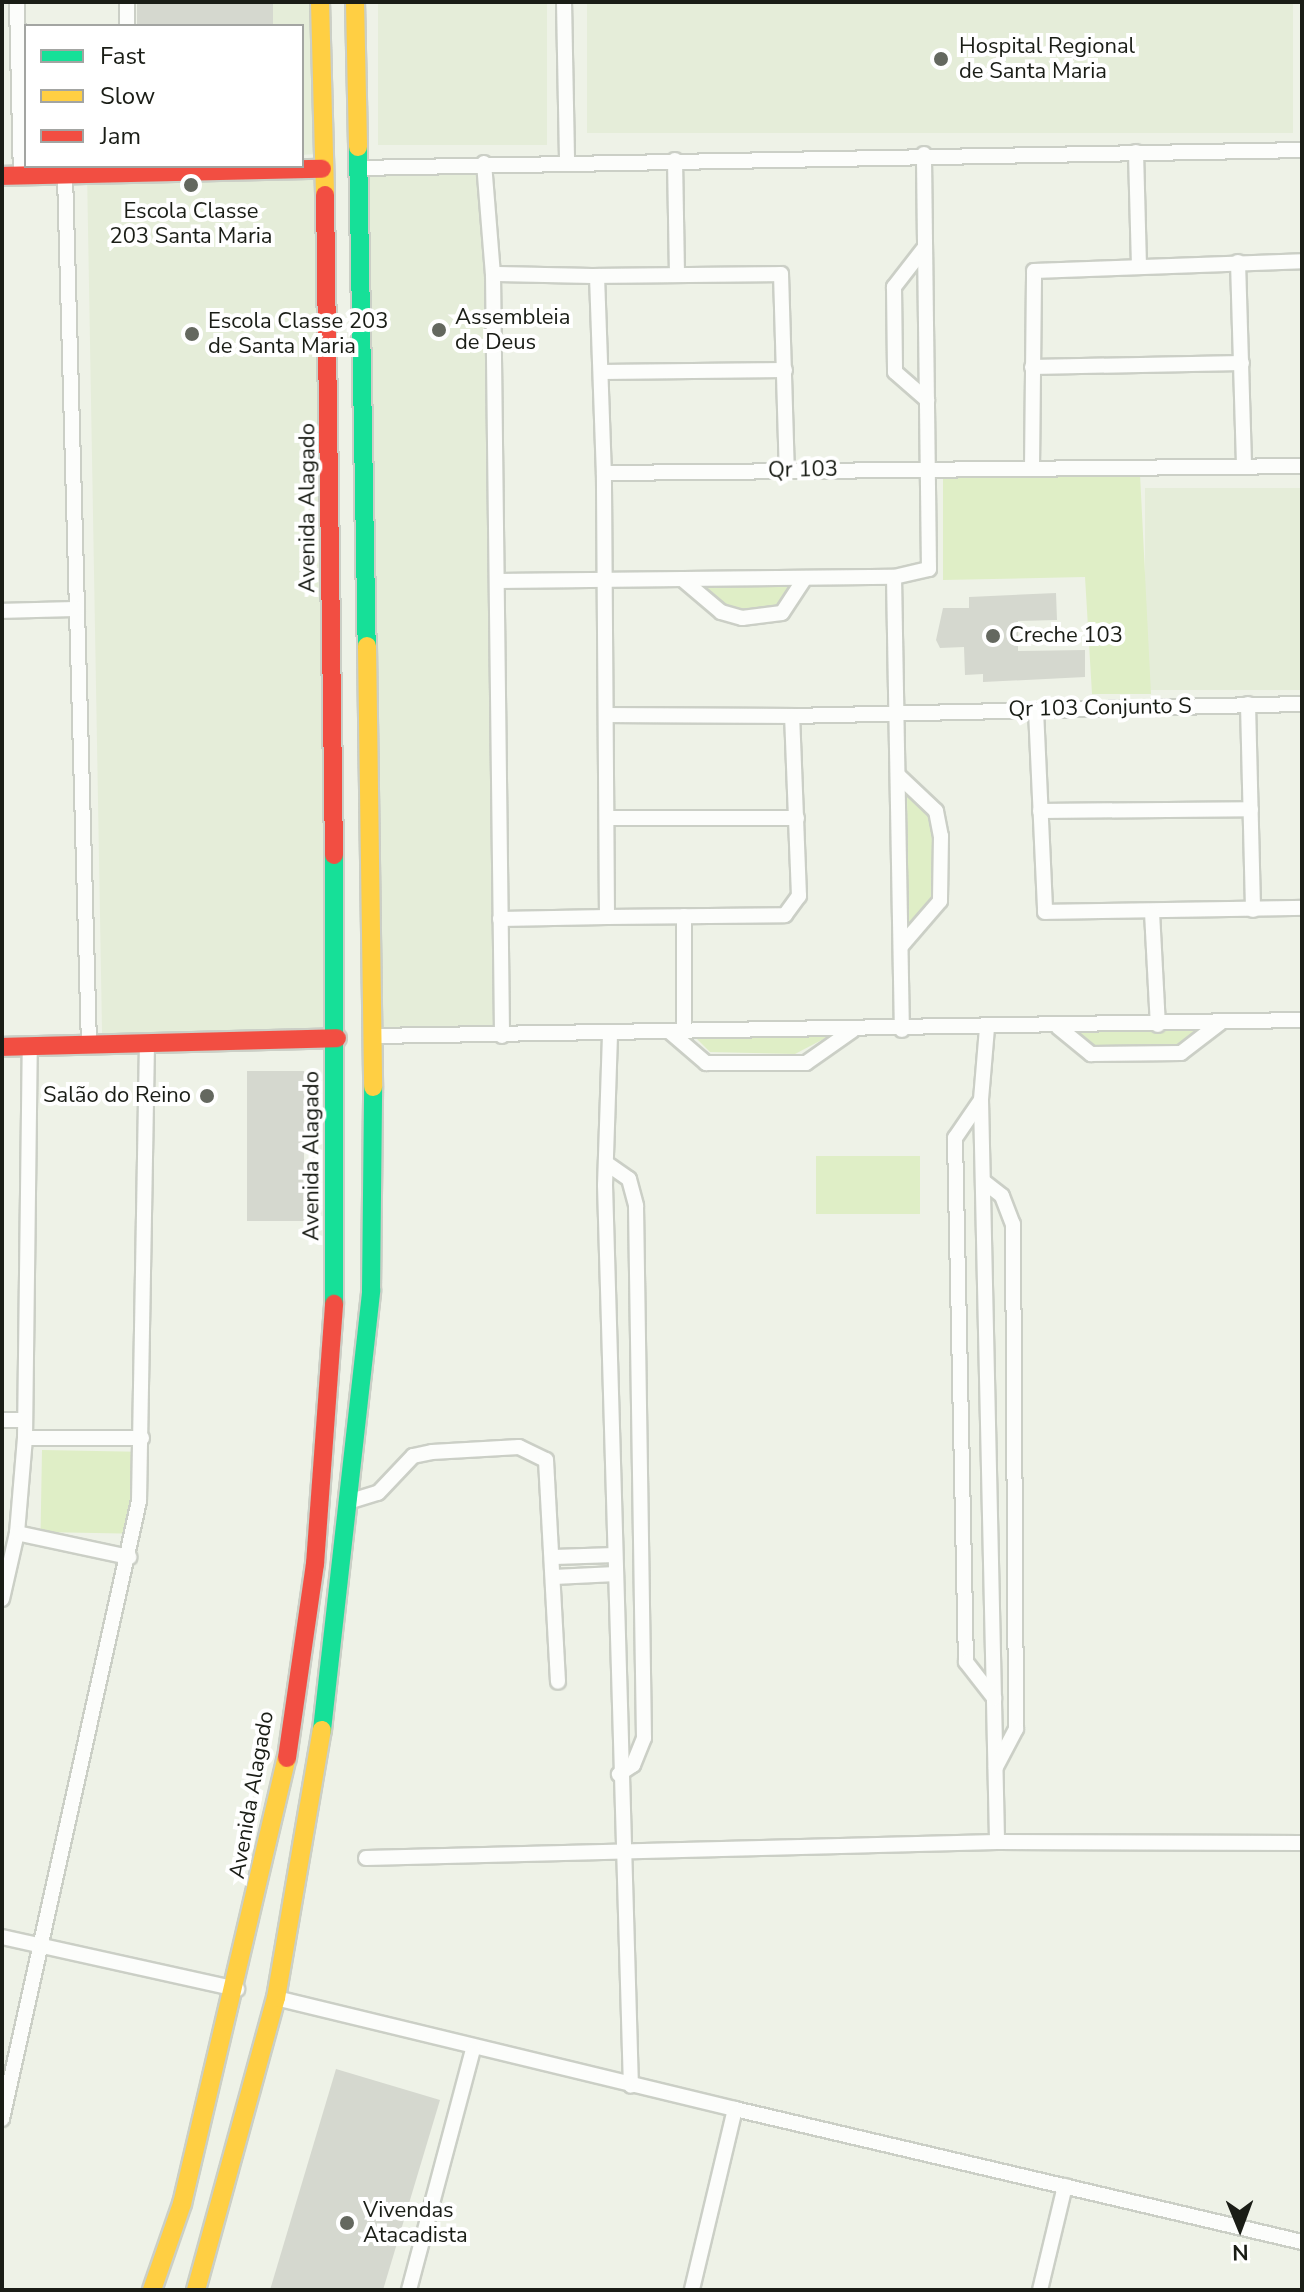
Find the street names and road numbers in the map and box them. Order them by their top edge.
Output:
street label: Avenida Alagado [295,423,321,593]
street label: Qr 103 [768,456,838,484]
street label: Qr 103 Conjunto S [1008,693,1192,723]
street label: Avenida Alagado [299,1071,325,1241]
street label: Avenida Alagado [224,1709,280,1881]

